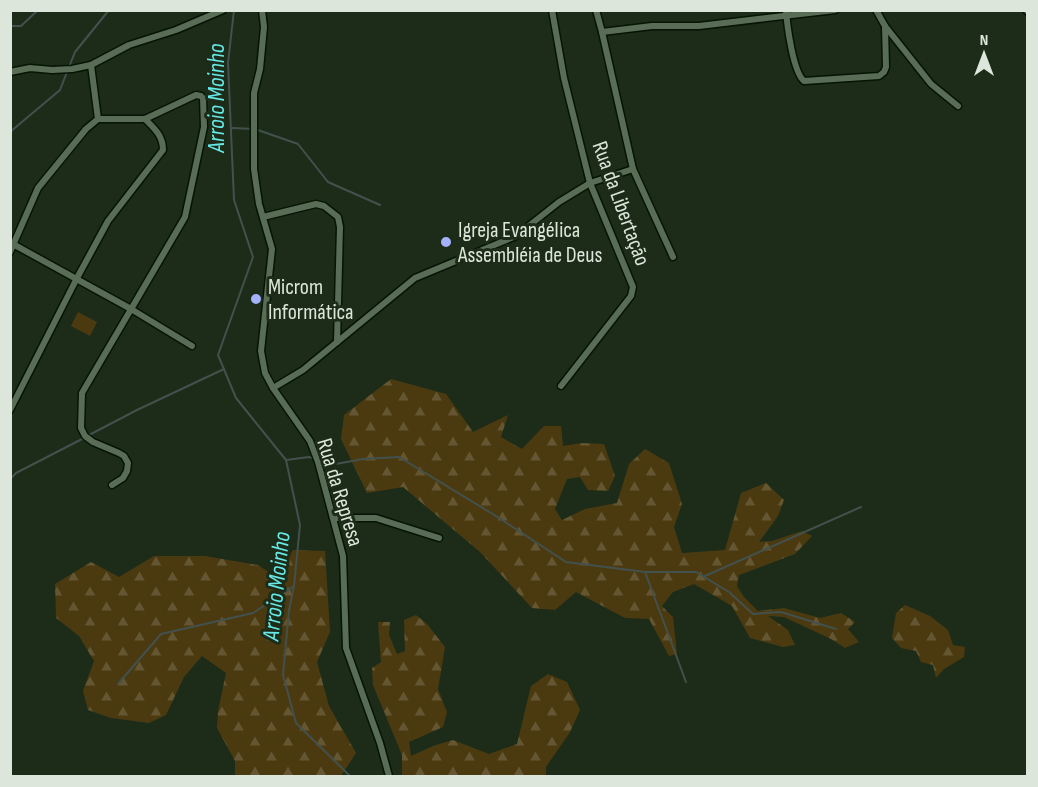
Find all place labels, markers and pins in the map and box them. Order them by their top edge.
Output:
place label: Igreja Evangélica Assembléia de Deus [457,217,603,269]
marker: Igreja Evangélica Assembléia de Deus [439,235,453,249]
place label: Microm Informática [268,274,354,326]
marker: Microm Informática [249,292,263,306]

